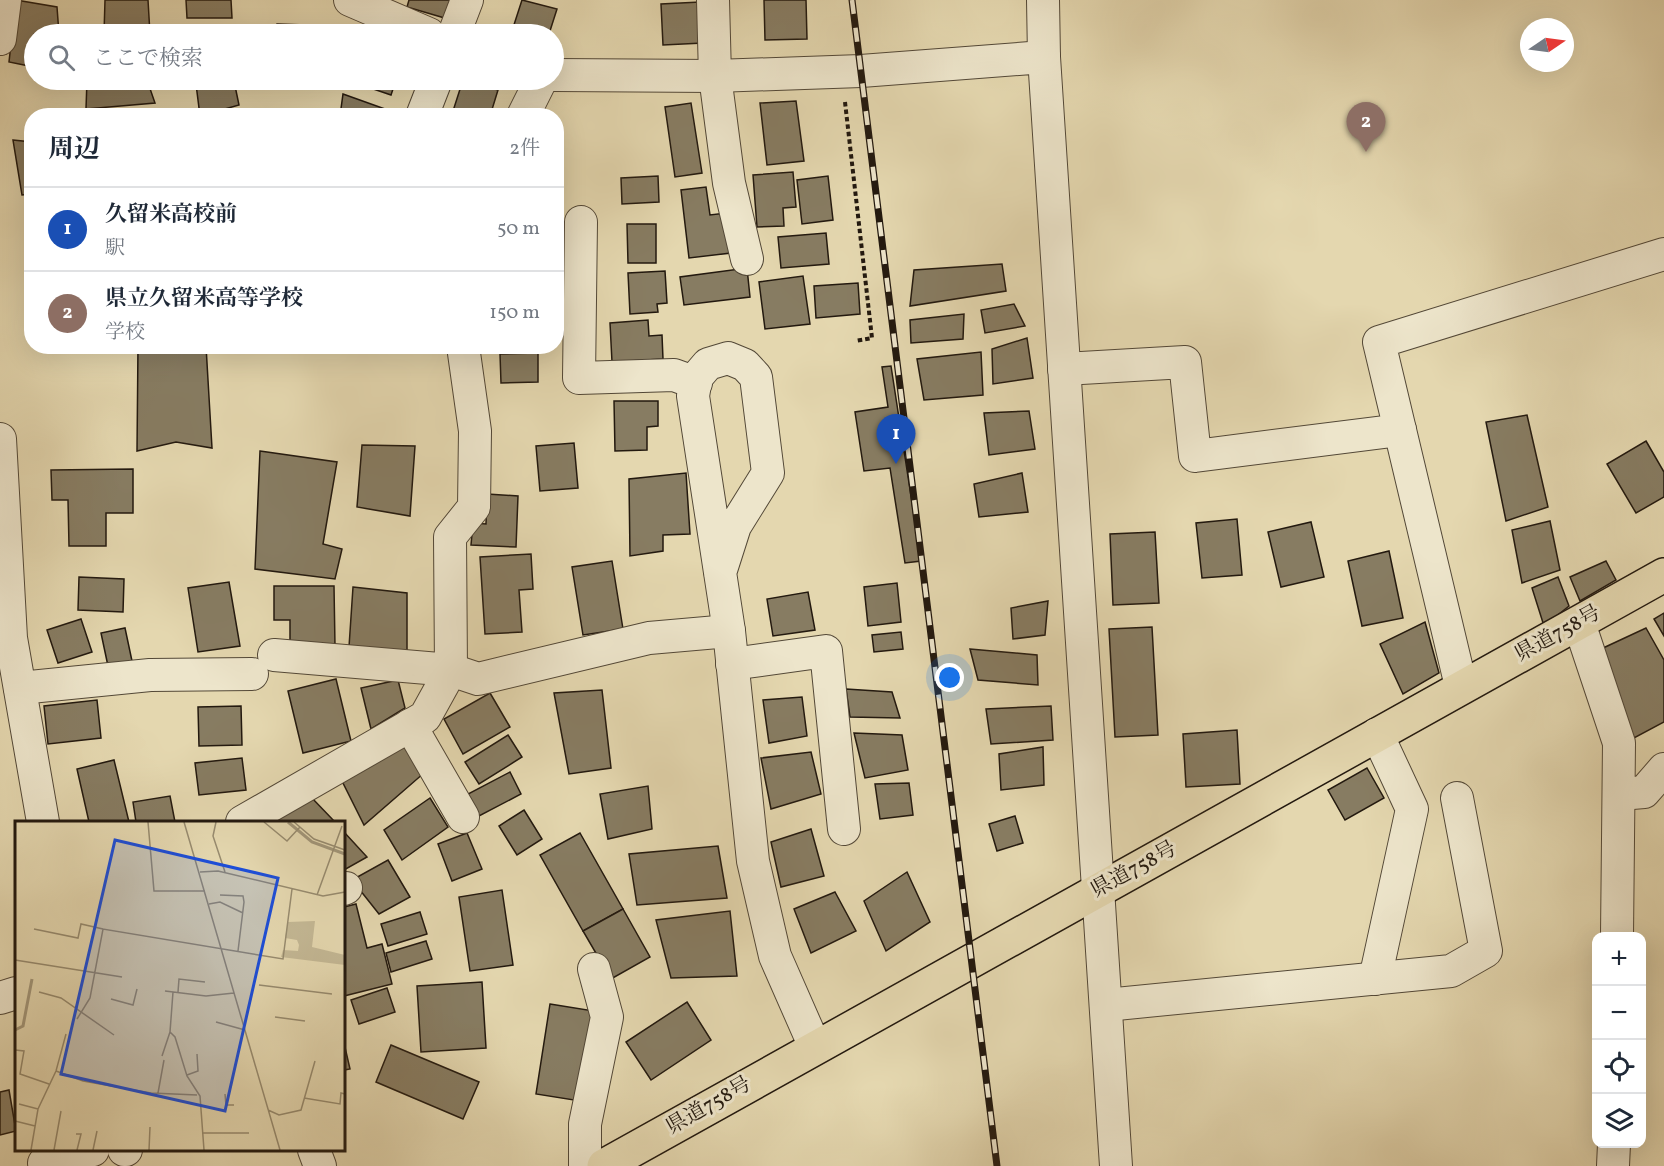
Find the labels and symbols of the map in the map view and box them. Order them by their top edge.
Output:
north arrow [1520,18,1574,72]
pin: 2 [1346,102,1386,152]
pin: 1 [876,414,916,464]
street label: 県道758号 [1510,599,1606,669]
your location [935,663,964,692]
inset map [15,821,345,1151]
street label: 県道758号 [1086,835,1182,905]
street label: 県道758号 [661,1070,757,1142]

